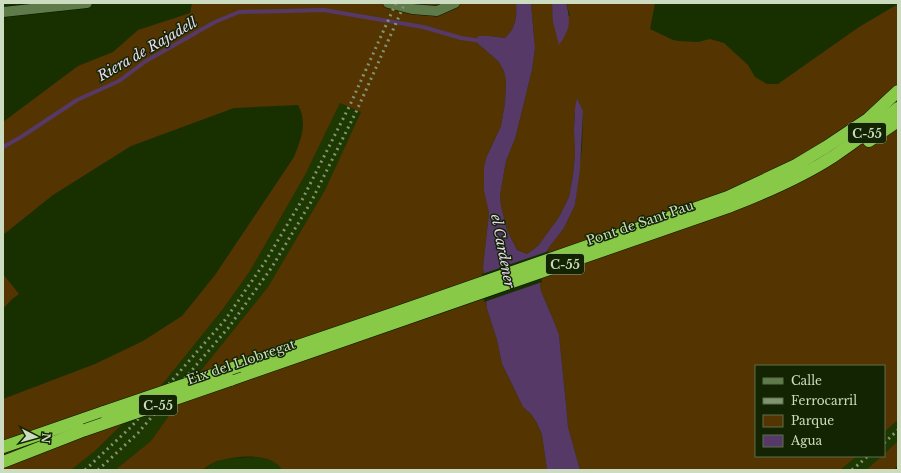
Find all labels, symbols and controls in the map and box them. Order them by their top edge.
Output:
water label: Riera de Rajadell [93,13,201,85]
road number: C-55 [848,123,886,143]
street label: Pont de Sant Pau [584,197,696,249]
water label: el Cardener [487,213,519,290]
road number: C-55 [546,254,584,274]
street label: Eix del Llobregat [185,335,298,389]
legend [755,365,885,457]
text: Calle [791,373,822,388]
text: Ferrocarril [791,393,857,408]
road number: C-55 [139,395,177,415]
text: Parque [791,413,834,428]
north arrow [16,417,56,457]
text: N [38,432,53,445]
text: Agua [790,433,822,448]

